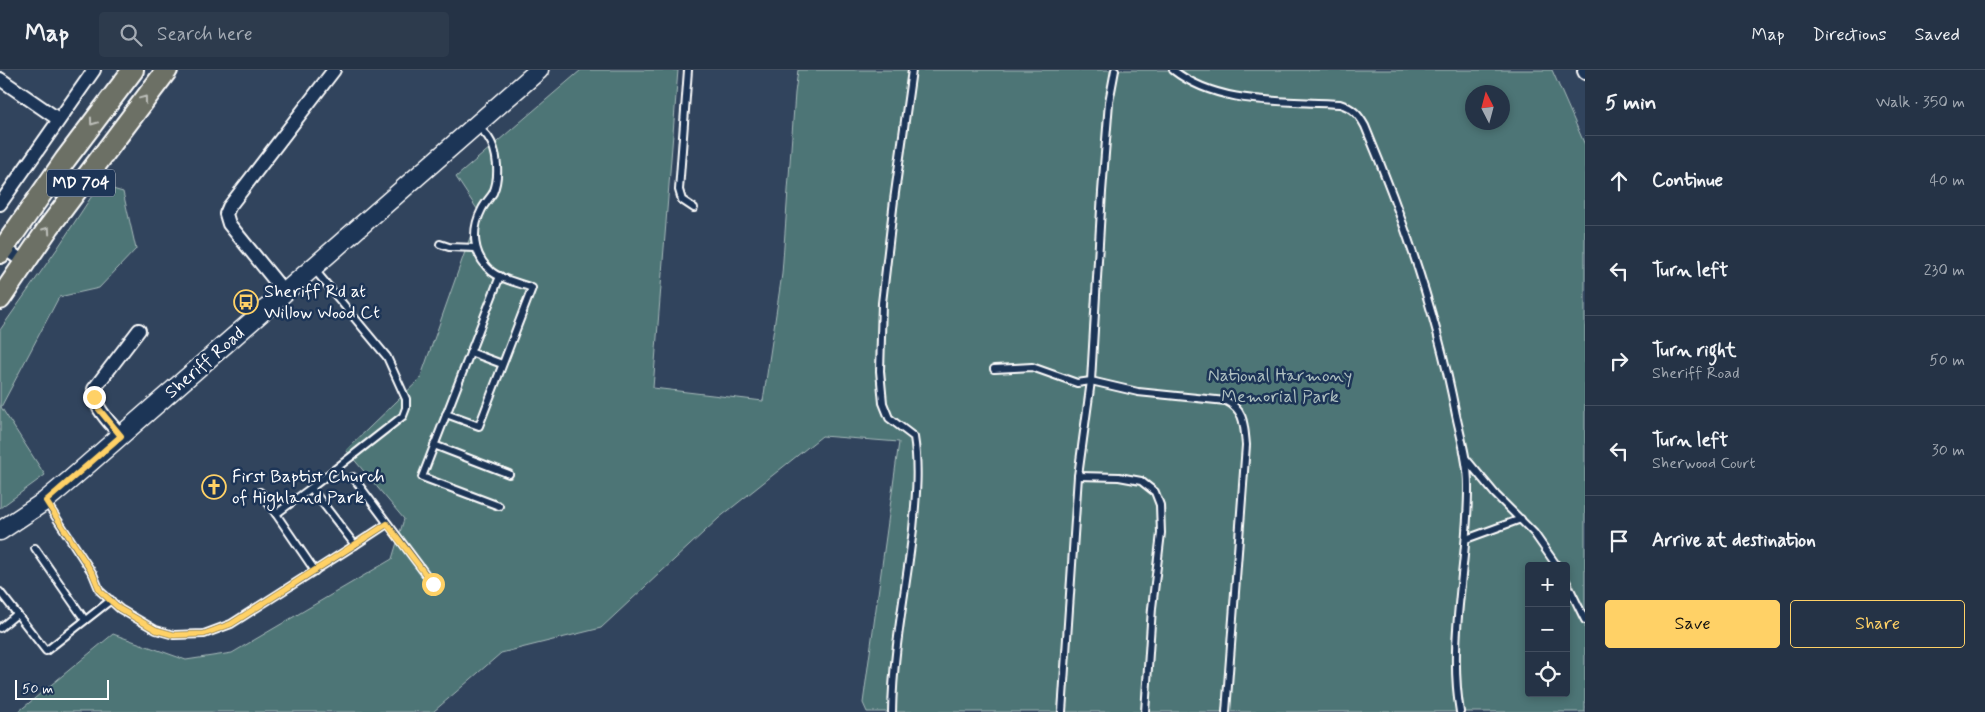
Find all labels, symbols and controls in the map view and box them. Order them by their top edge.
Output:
search box [99,12,449,57]
text: Map [25,19,69,50]
icon: search [117,21,145,49]
text: Search here [157,22,253,47]
text: Map [1752,23,1785,47]
text: Directions [1813,23,1887,47]
text: Saved [1915,23,1960,47]
north arrow [1465,85,1510,130]
text: 5 min [1605,89,1657,117]
text: Walk · 350 m [1876,92,1965,113]
one-way arrow [138,96,147,105]
one-way arrow [89,117,99,126]
icon: ahead [1605,167,1633,195]
text: Continue [1652,168,1723,193]
road number: MD 704 [47,170,115,196]
text: 40 m [1929,170,1965,191]
one-way arrow [41,226,50,236]
icon: left [1605,257,1633,285]
text: Turn left [1652,258,1728,283]
text: 230 m [1924,260,1965,281]
place label: Sheriff Rd at Willow Wood Ct [264,280,380,325]
bus stop icon: Sheriff Rd at Willow Wood Ct [233,289,259,315]
street label: Sheriff Road [160,322,250,404]
text: Turn right [1652,338,1736,363]
icon: right [1605,347,1633,375]
text: 50 m [1929,350,1965,371]
text: Sheriff Road [1652,363,1740,384]
park label: National Harmony Memorial Park [1208,364,1352,409]
route end [83,386,106,409]
text: Turn left [1652,428,1728,453]
icon: left [1605,437,1633,465]
text: 30 m [1932,440,1965,461]
text: Sherwood Court [1652,453,1756,474]
place label: First Baptist Church of Highland Park [232,465,385,511]
church icon: First Baptist Church of Highland Park [201,474,227,500]
icon: arrive [1605,527,1633,555]
text: Arrive at destination [1652,528,1816,553]
map controls [1525,562,1570,697]
button: + [1525,562,1570,607]
route start [422,573,445,596]
button: Save [1605,600,1780,648]
button: Share [1790,600,1965,648]
button: − [1525,607,1570,652]
button: locate [1525,652,1570,697]
scale bar [15,677,109,700]
text: 50 m [22,680,53,698]

